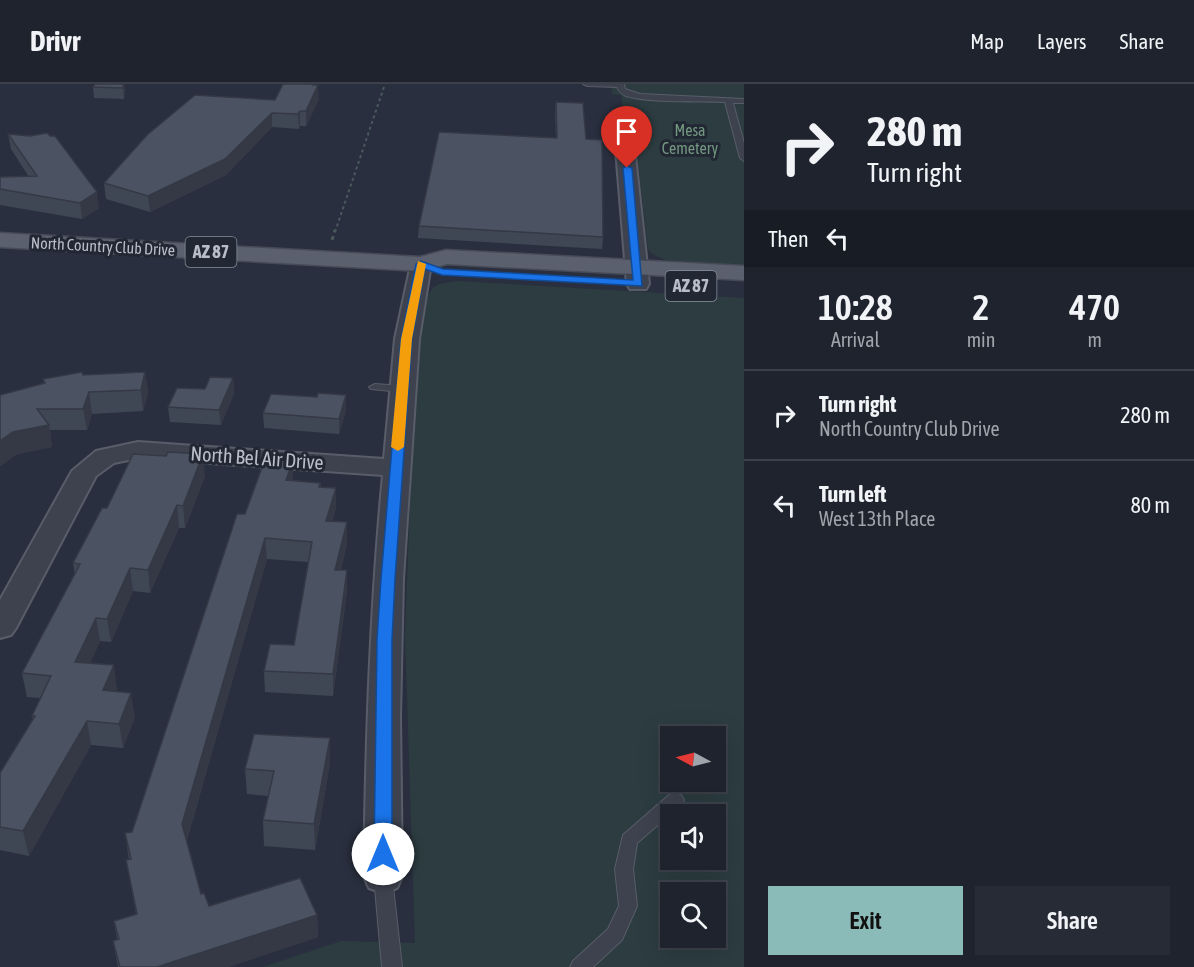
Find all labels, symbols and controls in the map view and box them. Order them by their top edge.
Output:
text: Drivr [30,25,80,57]
text: Map [970,29,1004,53]
text: Layers [1037,29,1087,53]
text: Share [1120,29,1164,53]
pin [601,106,652,168]
text: 280 m [867,107,962,155]
icon: right [768,108,846,186]
icon: arrive [610,115,643,148]
park label: Mesa Cemetery [662,121,719,158]
text: Turn right [867,157,962,188]
icon: left [821,222,854,255]
text: Then [768,226,809,252]
street label: North Country Club Drive [30,233,176,260]
road number: AZ 87 [186,237,236,267]
road number: AZ 87 [666,271,716,301]
text: 10:28 [818,286,893,328]
text: 2 [973,286,989,328]
text: 470 [1069,286,1120,328]
text: Arrival [831,328,880,351]
text: min [967,328,995,351]
text: m [1087,328,1102,351]
text: Turn right [819,391,896,417]
icon: right [768,399,801,432]
text: 280 m [1120,402,1170,428]
text: North Country Club Drive [819,417,1000,440]
street label: North Bel Air Drive [190,441,324,474]
text: Turn left [819,481,886,507]
icon: left [768,489,801,522]
text: 80 m [1130,492,1170,518]
text: West 13th Place [819,507,935,530]
north arrow [660,726,726,792]
map controls [660,726,726,948]
button: sound [660,804,726,870]
position arrow [351,822,415,886]
button: search [660,882,726,948]
button: Exit [768,886,963,955]
button: Share [975,886,1170,955]

